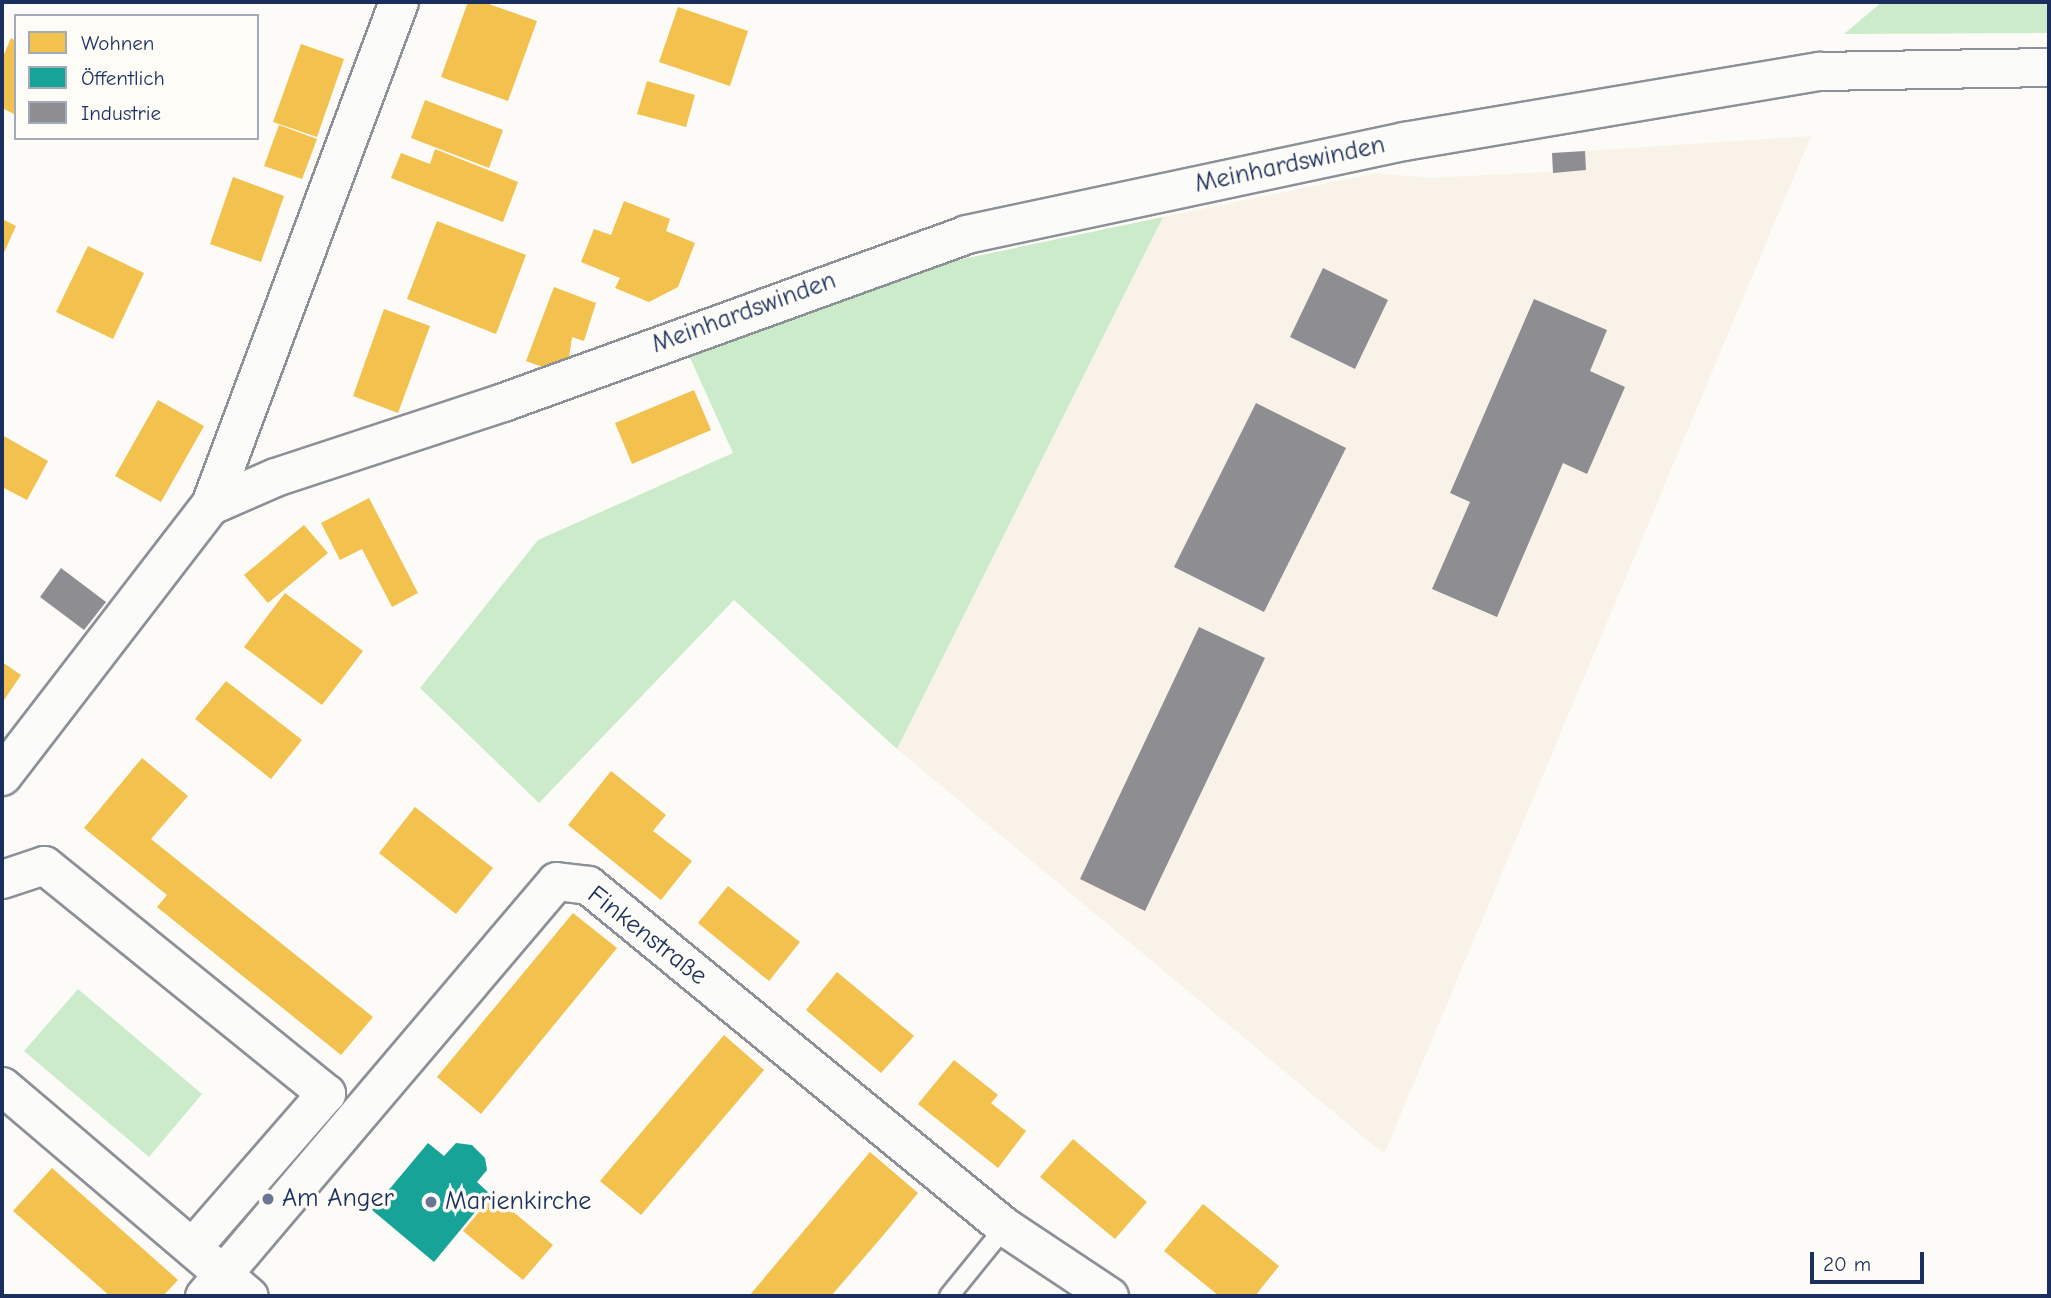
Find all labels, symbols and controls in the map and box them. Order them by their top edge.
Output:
legend [14,14,259,140]
text: Wohnen [81,31,154,55]
text: Öffentlich [81,66,165,90]
text: Industrie [81,101,161,125]
street label: Meinhardswinden [1192,130,1388,200]
street label: Meinhardswinden [648,265,840,361]
street label: Finkenstraße [581,880,713,992]
place label: Am Anger [282,1183,394,1215]
place label: Marienkirche [445,1186,591,1218]
marker: Am Anger [260,1191,276,1207]
marker: Marienkirche [423,1194,439,1210]
scale bar [1813,1238,1927,1282]
text: 20 m [1823,1252,1871,1276]

